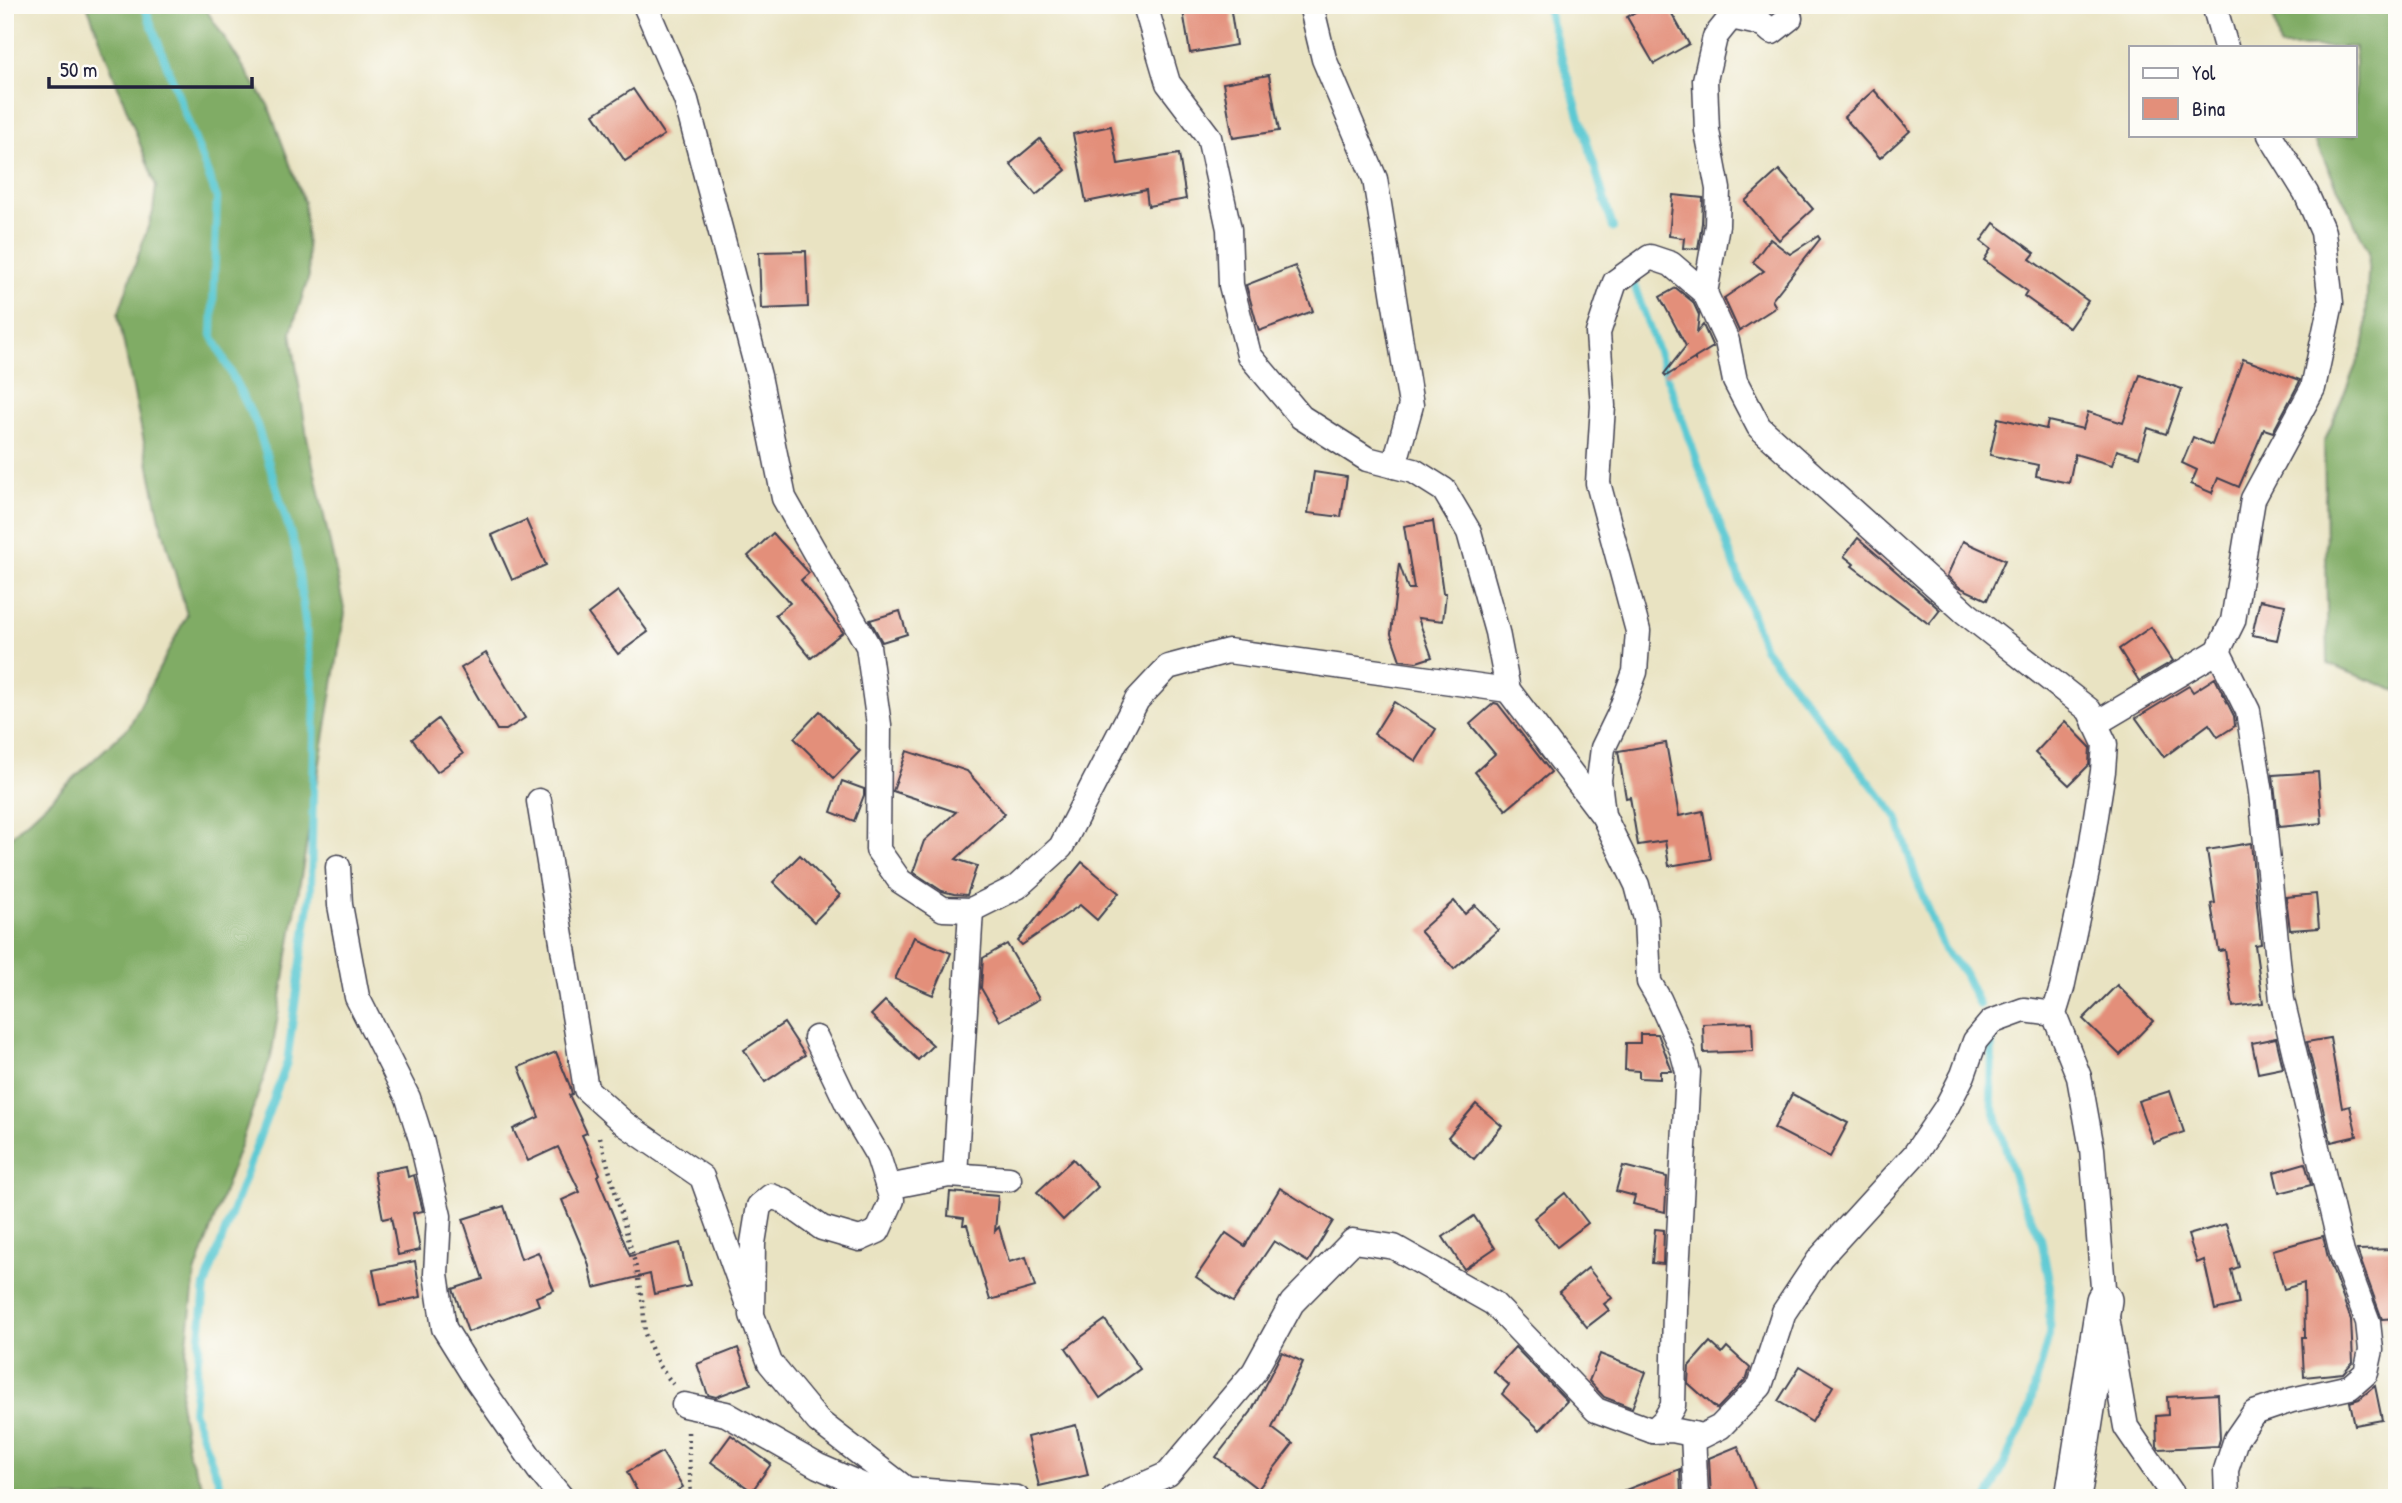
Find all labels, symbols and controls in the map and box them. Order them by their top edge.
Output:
scale bar [49,46,252,90]
legend [2129,46,2356,136]
text: 50 m [60,55,97,84]
text: Yol [2192,58,2216,87]
text: Bina [2192,94,2225,123]

